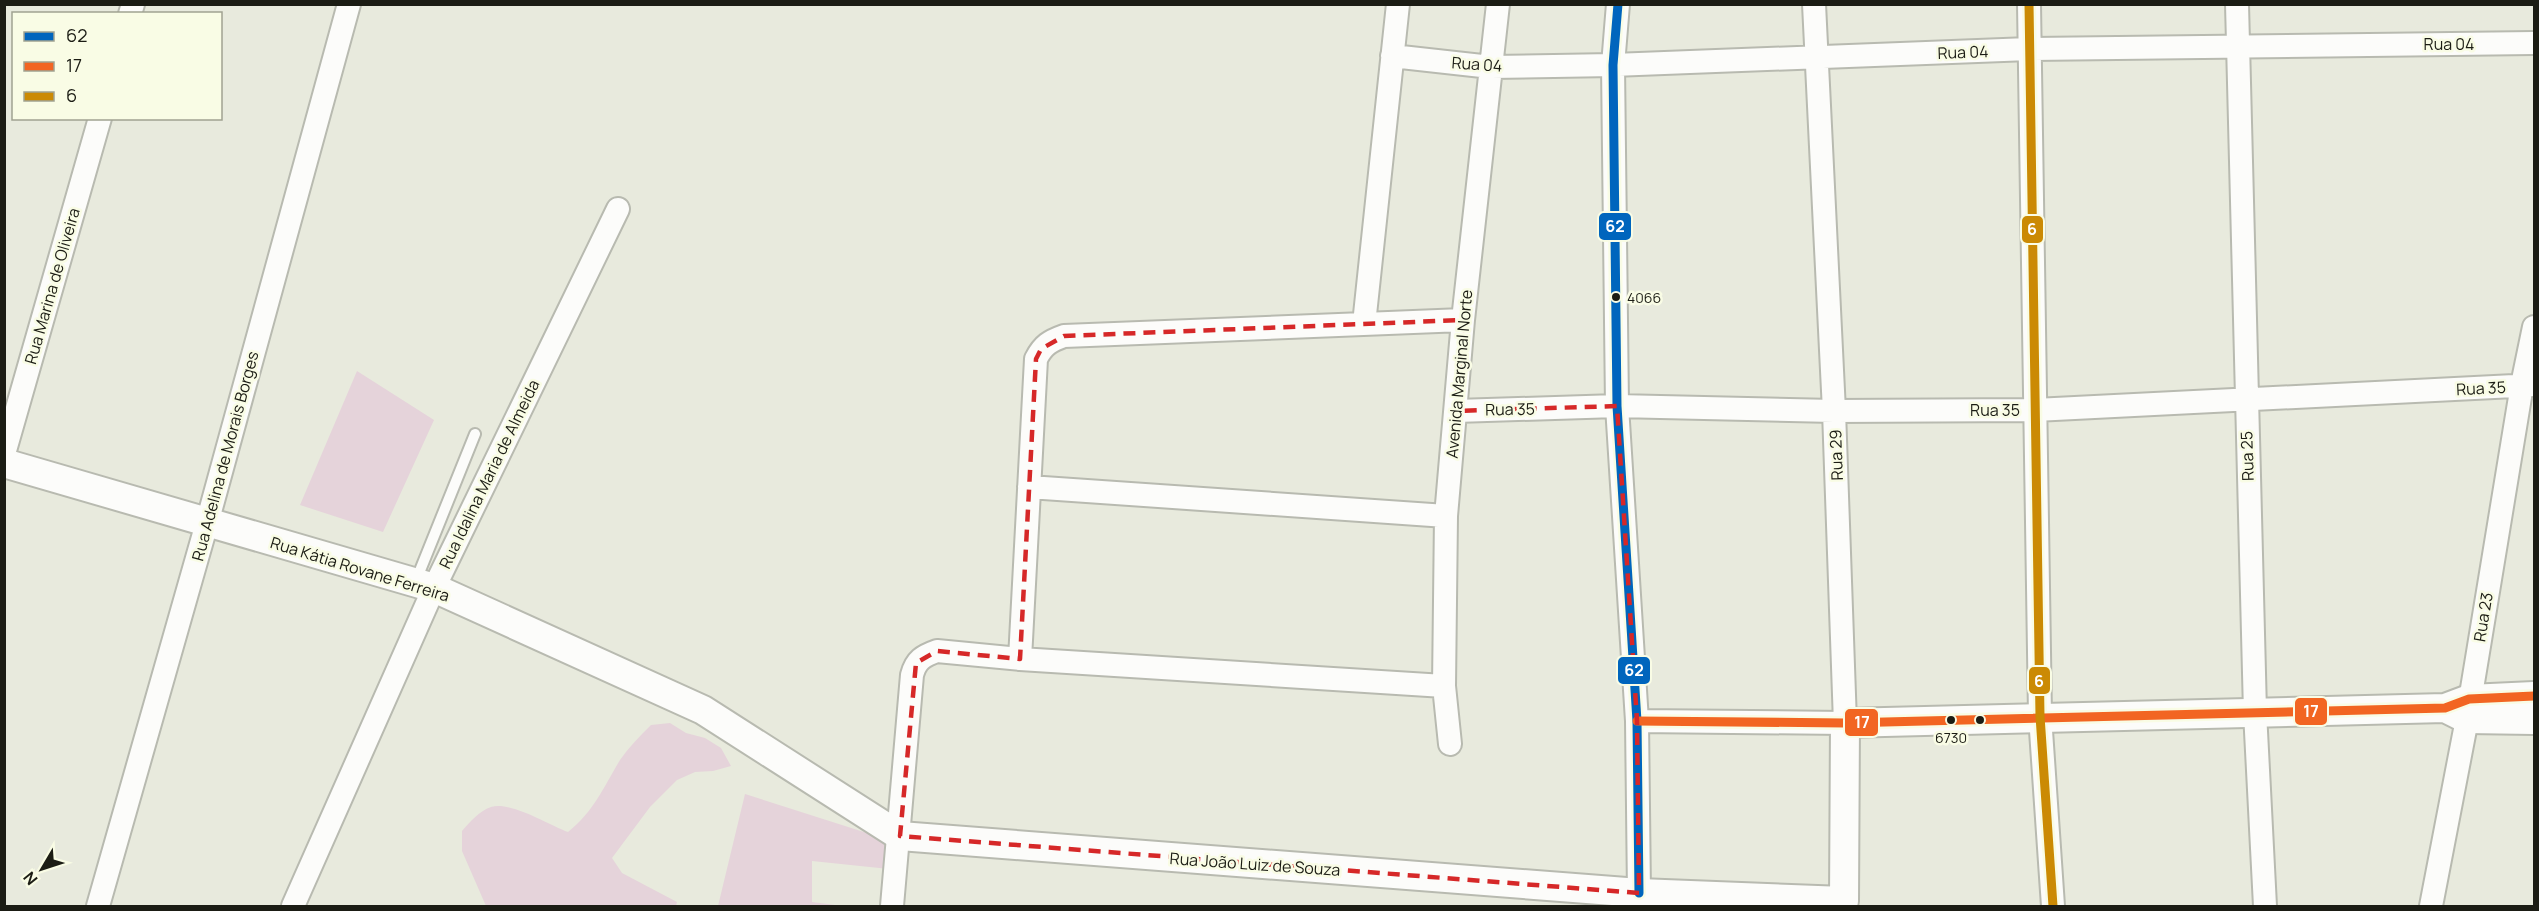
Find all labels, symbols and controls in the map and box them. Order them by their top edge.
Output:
legend [12,12,222,120]
text: 62 [66,23,87,47]
street label: Rua 04 [2424,33,2474,55]
street label: Rua 04 [1937,40,1989,64]
street label: Rua 04 [1451,51,1503,77]
text: 17 [66,53,82,77]
text: 6 [66,83,77,107]
street label: Rua Marina de Oliveira [19,205,85,367]
line badge: 62 [1598,212,1632,241]
text: 62 [1605,215,1625,237]
line badge: 6 [2021,215,2044,244]
text: 6 [2027,218,2037,240]
place label: 4066 [1627,288,1661,307]
street label: Avenida Marginal Norte [1441,289,1477,459]
marker: 4066 [1610,291,1622,303]
street label: Rua Adelina de Morais Borges [186,349,264,563]
street label: Rua Idalina Maria de Almeida [434,376,544,572]
street label: Rua 35 [2456,376,2506,400]
street label: Rua 35 [1485,398,1535,420]
street label: Rua 35 [1970,399,2020,421]
street label: Rua 29 [1824,429,1848,481]
street label: Rua 25 [2235,431,2259,481]
street label: Rua Kátia Rovane Ferreira [268,531,452,607]
street label: Rua 23 [2468,591,2498,643]
line badge: 62 [1617,656,1651,685]
text: 62 [1624,659,1644,681]
line badge: 6 [2028,666,2051,695]
text: 6 [2034,670,2044,692]
line badge: 17 [2294,697,2328,726]
text: 17 [2303,700,2319,722]
line badge: 17 [1844,708,1879,737]
text: 17 [1854,711,1870,733]
marker: 6730 [1945,714,1957,726]
unlabelled marker [1974,714,1986,726]
place label: 6730 [1935,728,1967,747]
north arrow [12,839,72,899]
street label: Rua João Luiz de Souza [1169,847,1341,881]
text: N [18,867,43,890]

